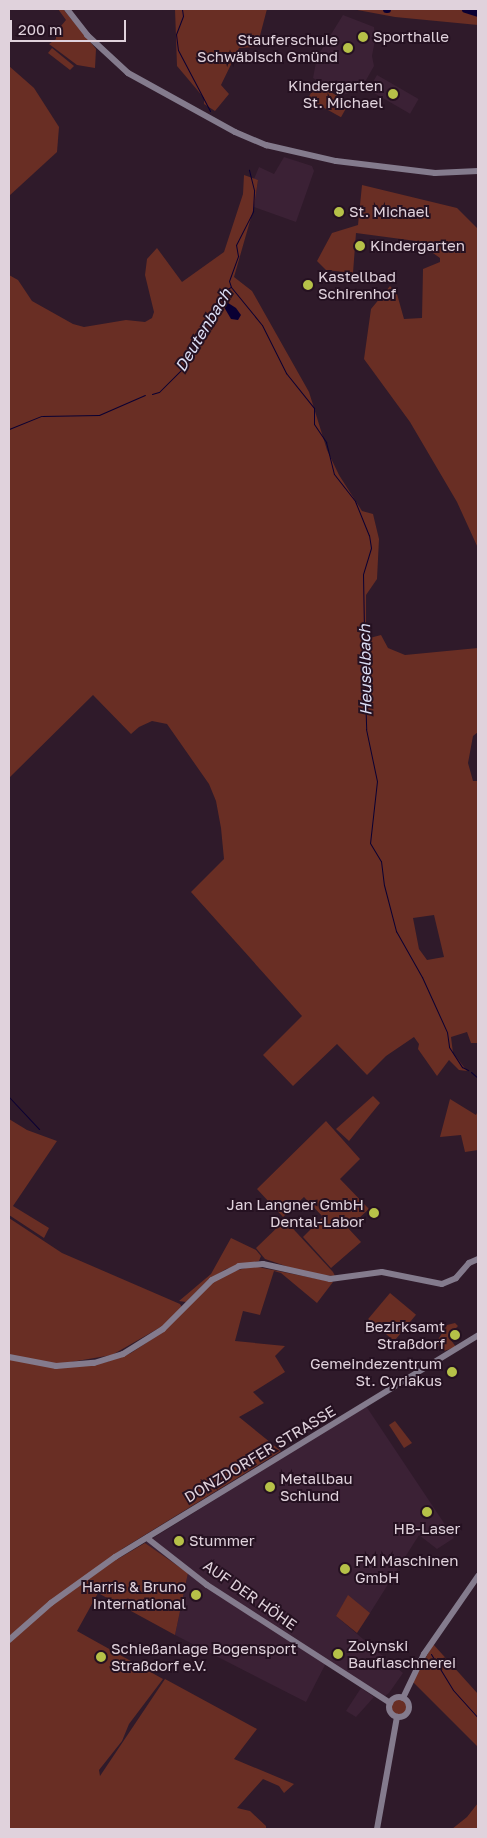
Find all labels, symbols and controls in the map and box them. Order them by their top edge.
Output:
scale bar [12,10,129,42]
text: 200 m [18,20,62,38]
place label: Sporthalle [373,28,449,46]
place label: Stauferschule Schwäbisch Gmünd [197,30,338,65]
marker: Sporthalle [357,31,369,43]
marker: Stauferschule Schwäbisch Gmünd [342,42,354,54]
place label: Kindergarten St. Michael [288,76,383,111]
marker: Kindergarten St. Michael [387,88,399,100]
place label: St. Michael [349,203,429,221]
marker: St. Michael [333,206,345,218]
place label: Kindergarten [370,237,465,255]
marker: Kindergarten [354,240,366,252]
place label: Kastellbad Schirenhof [318,267,396,302]
marker: Kastellbad Schirenhof [302,279,314,291]
water label: Deutenbach [171,285,235,375]
water label: Heuselbach [355,624,375,716]
place label: Jan Langner GmbH Dental-Labor [227,1195,364,1230]
marker: Jan Langner GmbH Dental-Labor [368,1207,380,1219]
place label: Bezirksamt Straßdorf [365,1317,445,1352]
marker: Bezirksamt Straßdorf [449,1329,461,1341]
place label: Gemeindezentrum St. Cyriakus [310,1354,442,1389]
marker: Gemeindezentrum St. Cyriakus [446,1366,458,1378]
street label: DONZDORFER STRASSE [181,1402,339,1506]
place label: Metallbau Schlund [280,1469,352,1504]
marker: Metallbau Schlund [264,1481,276,1493]
marker: HB-Laser [421,1506,433,1518]
place label: HB-Laser [394,1520,460,1538]
place label: Stummer [189,1532,254,1550]
marker: Stummer [173,1535,185,1547]
place label: FM Maschinen GmbH [355,1551,458,1586]
street label: AUF DER HÖHE [200,1556,300,1634]
marker: FM Maschinen GmbH [339,1563,351,1575]
place label: Harris & Bruno International [82,1577,186,1612]
marker: Harris & Bruno International [190,1589,202,1601]
place label: Zolynski Bauflaschnerei [348,1636,456,1671]
place label: Schießanlage Bogensport Straßdorf e.V. [111,1639,297,1674]
marker: Zolynski Bauflaschnerei [332,1648,344,1660]
marker: Schießanlage Bogensport Straßdorf e.V. [95,1651,107,1663]

